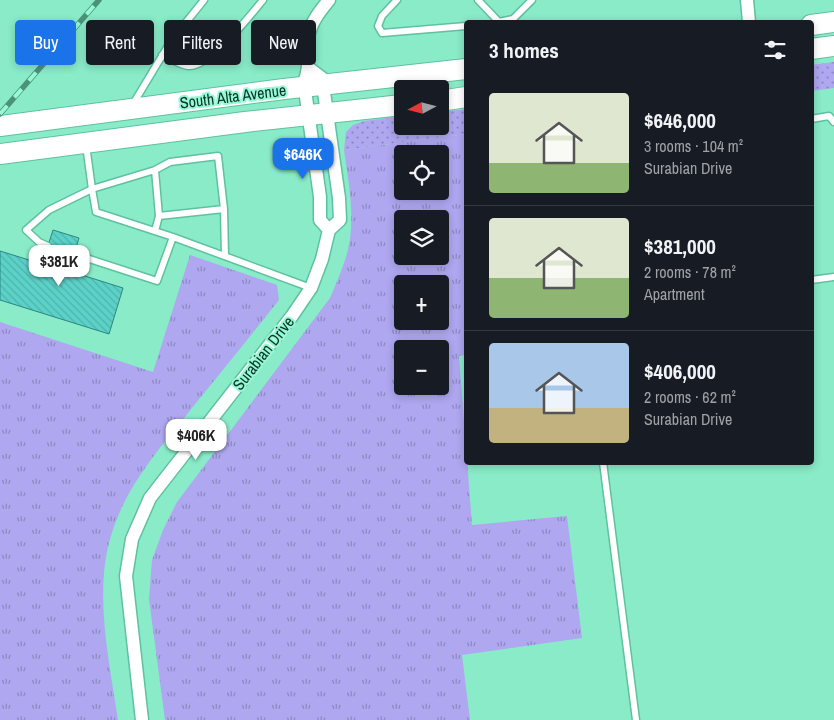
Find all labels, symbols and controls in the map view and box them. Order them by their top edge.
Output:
chip: Buy [15,20,76,65]
chip: Rent [86,20,154,65]
chip: Filters [164,20,241,65]
chip: New [251,20,316,65]
text: 3 homes [489,36,559,65]
icon: filters [761,36,789,64]
street label: South Alta Avenue [179,79,287,113]
north arrow [394,80,449,135]
map controls [394,80,449,395]
text: $646,000 [644,106,716,135]
icon: home [529,113,589,173]
text: 3 rooms · 104 m² [644,135,743,157]
pin: $646K [268,138,338,180]
text: $646K [284,143,322,165]
button: locate [394,145,449,200]
text: Surabian Drive [644,157,732,179]
button: layers [394,210,449,265]
text: $381,000 [644,232,716,261]
icon: home [529,238,589,298]
pin: $381K [24,244,94,287]
text: $381K [40,250,78,272]
text: 2 rooms · 78 m² [644,261,736,283]
button: + [394,275,449,330]
text: Apartment [644,283,705,305]
street label: Surabian Drive [227,311,299,395]
button: − [394,340,449,395]
text: $406,000 [644,357,716,386]
icon: home [529,363,589,423]
text: 2 rooms · 62 m² [644,386,736,408]
text: Surabian Drive [644,408,732,430]
pin: $406K [161,418,231,461]
text: $406K [177,424,215,446]

